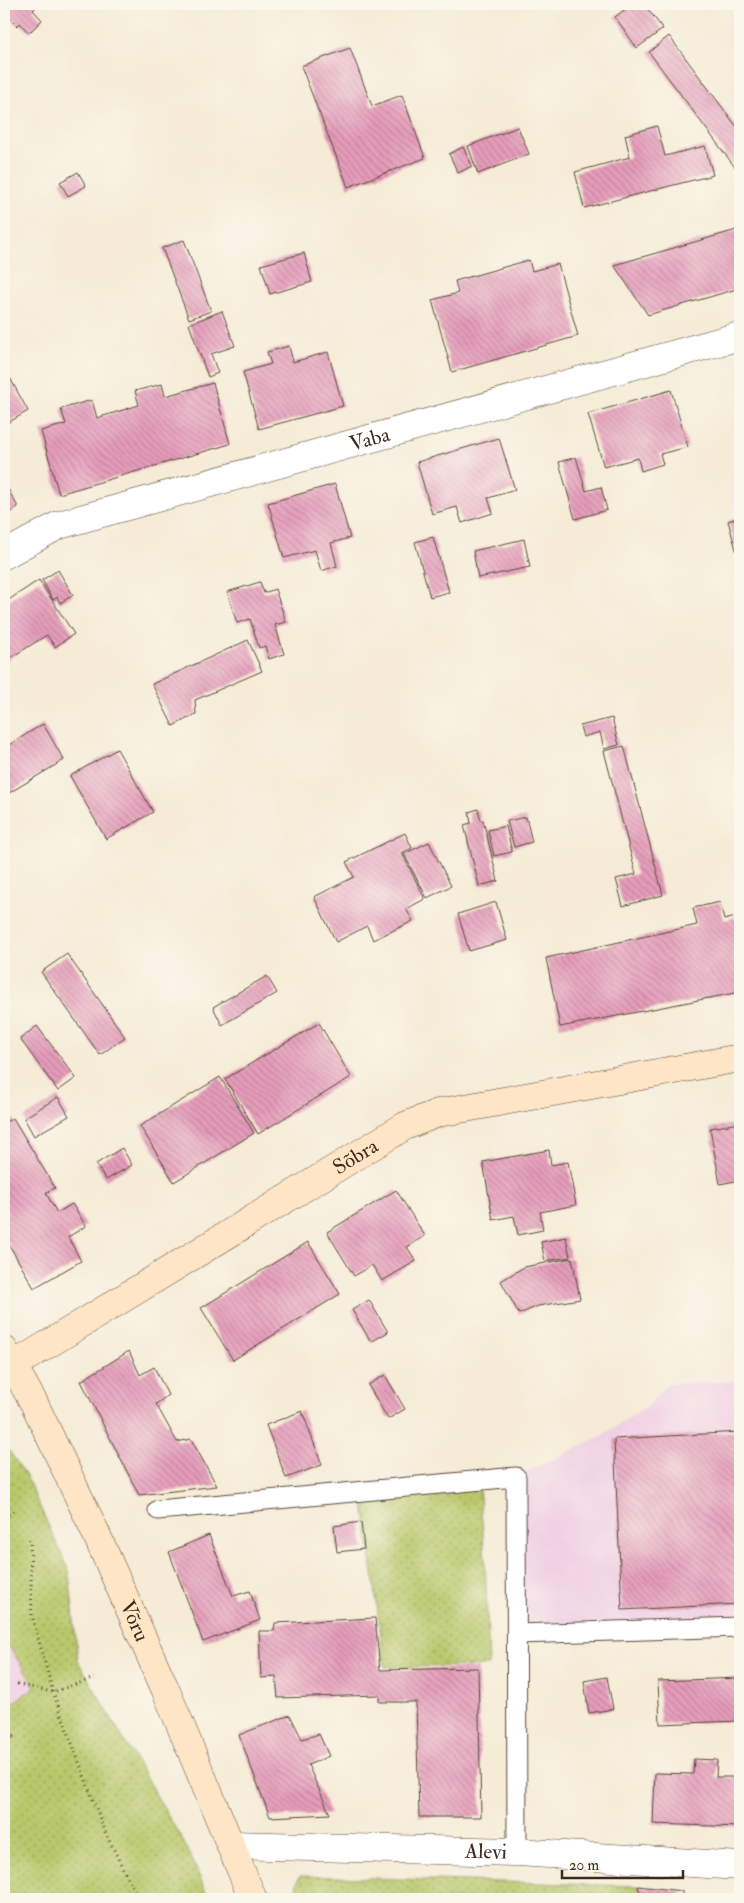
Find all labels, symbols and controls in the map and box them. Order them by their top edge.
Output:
street label: Vaba [347,421,393,458]
street label: Sõbra [328,1132,384,1181]
street label: Võru [114,1596,155,1646]
street label: Alevi [464,1838,508,1866]
scale bar [562,1848,683,1880]
text: 20 m [569,1856,599,1875]

